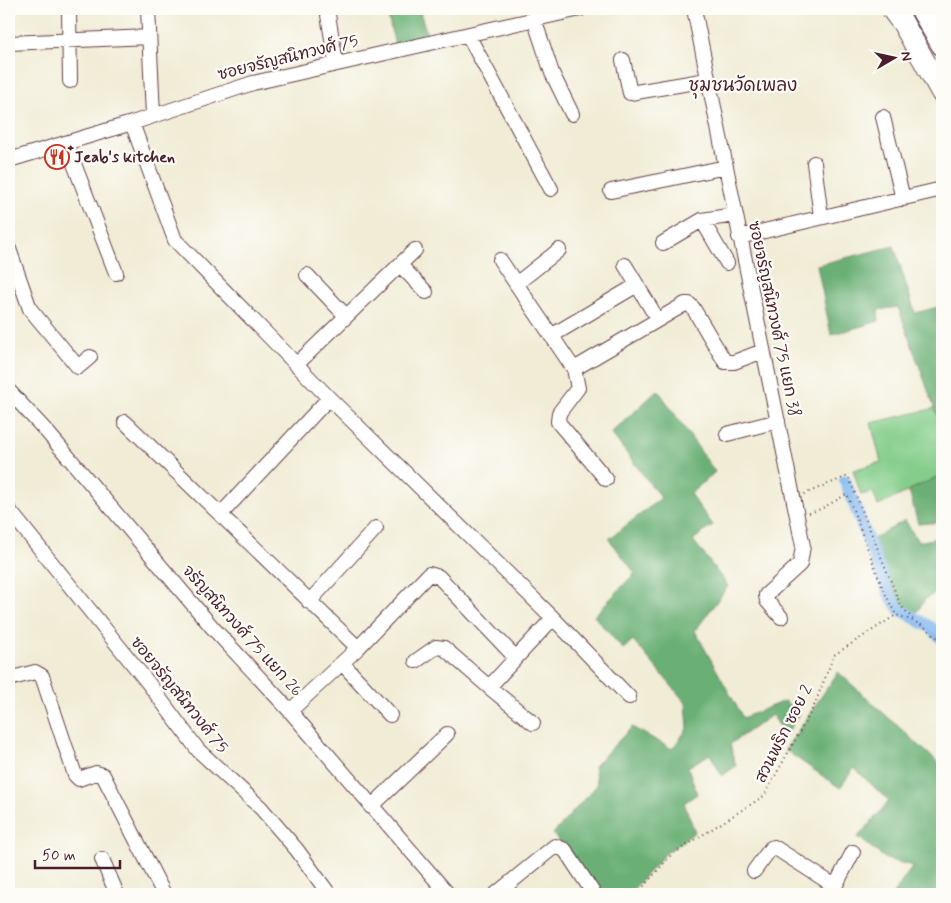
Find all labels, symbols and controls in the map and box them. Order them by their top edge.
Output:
street label: ซอยจรัญสนิทวงศ์ 75 [215,28,360,86]
north arrow [868,32,918,82]
text: N [896,50,915,62]
district label: ชุมชนวัดเพลง [689,74,797,99]
restaurant icon: ๋Jeab's kitchen [44,144,70,170]
place label: ๋Jeab's kitchen [67,145,175,168]
street label: ซอยจรัญสนิทวงศ์ 75 แยก 38 [743,219,807,419]
street label: จรัญสนิทวงศ์ 75 แยก 26 [177,559,308,701]
street label: ซอยจรัญสนิทวงศ์ 75 [126,631,234,758]
street label: สวนพริก ซอย 2 [749,681,818,786]
scale bar [35,838,120,870]
text: 50 m [42,846,76,866]

